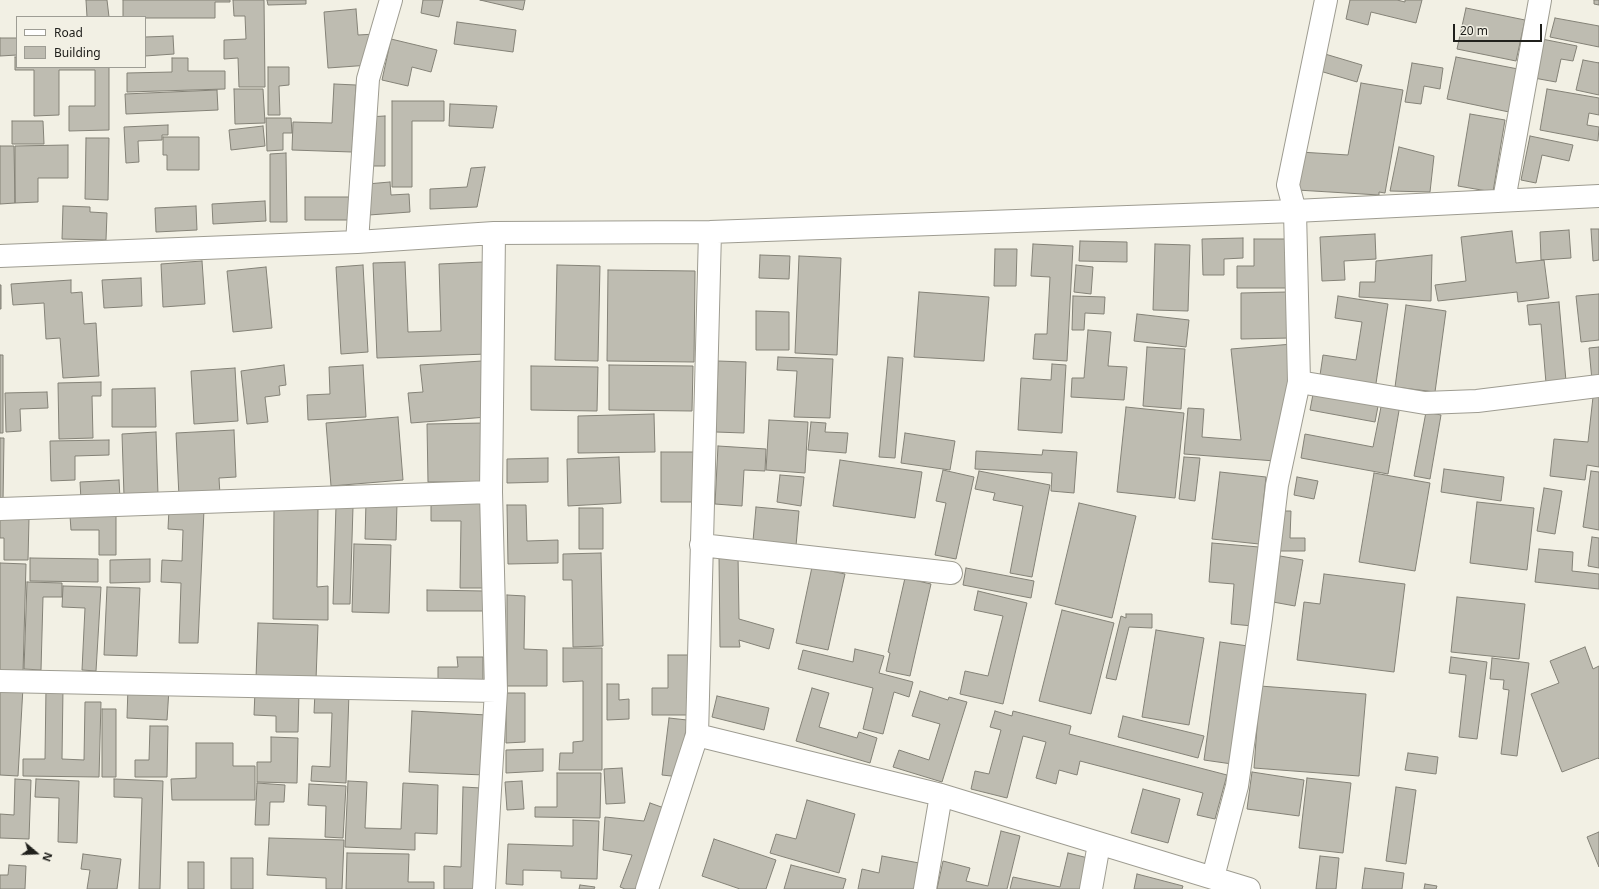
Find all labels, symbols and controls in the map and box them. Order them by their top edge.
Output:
legend [16,16,146,68]
scale bar [1455,16,1544,42]
text: 20 m [1460,22,1488,39]
text: Road [54,24,83,41]
text: Building [54,44,101,61]
north arrow [16,833,56,873]
text: N [39,850,56,864]

